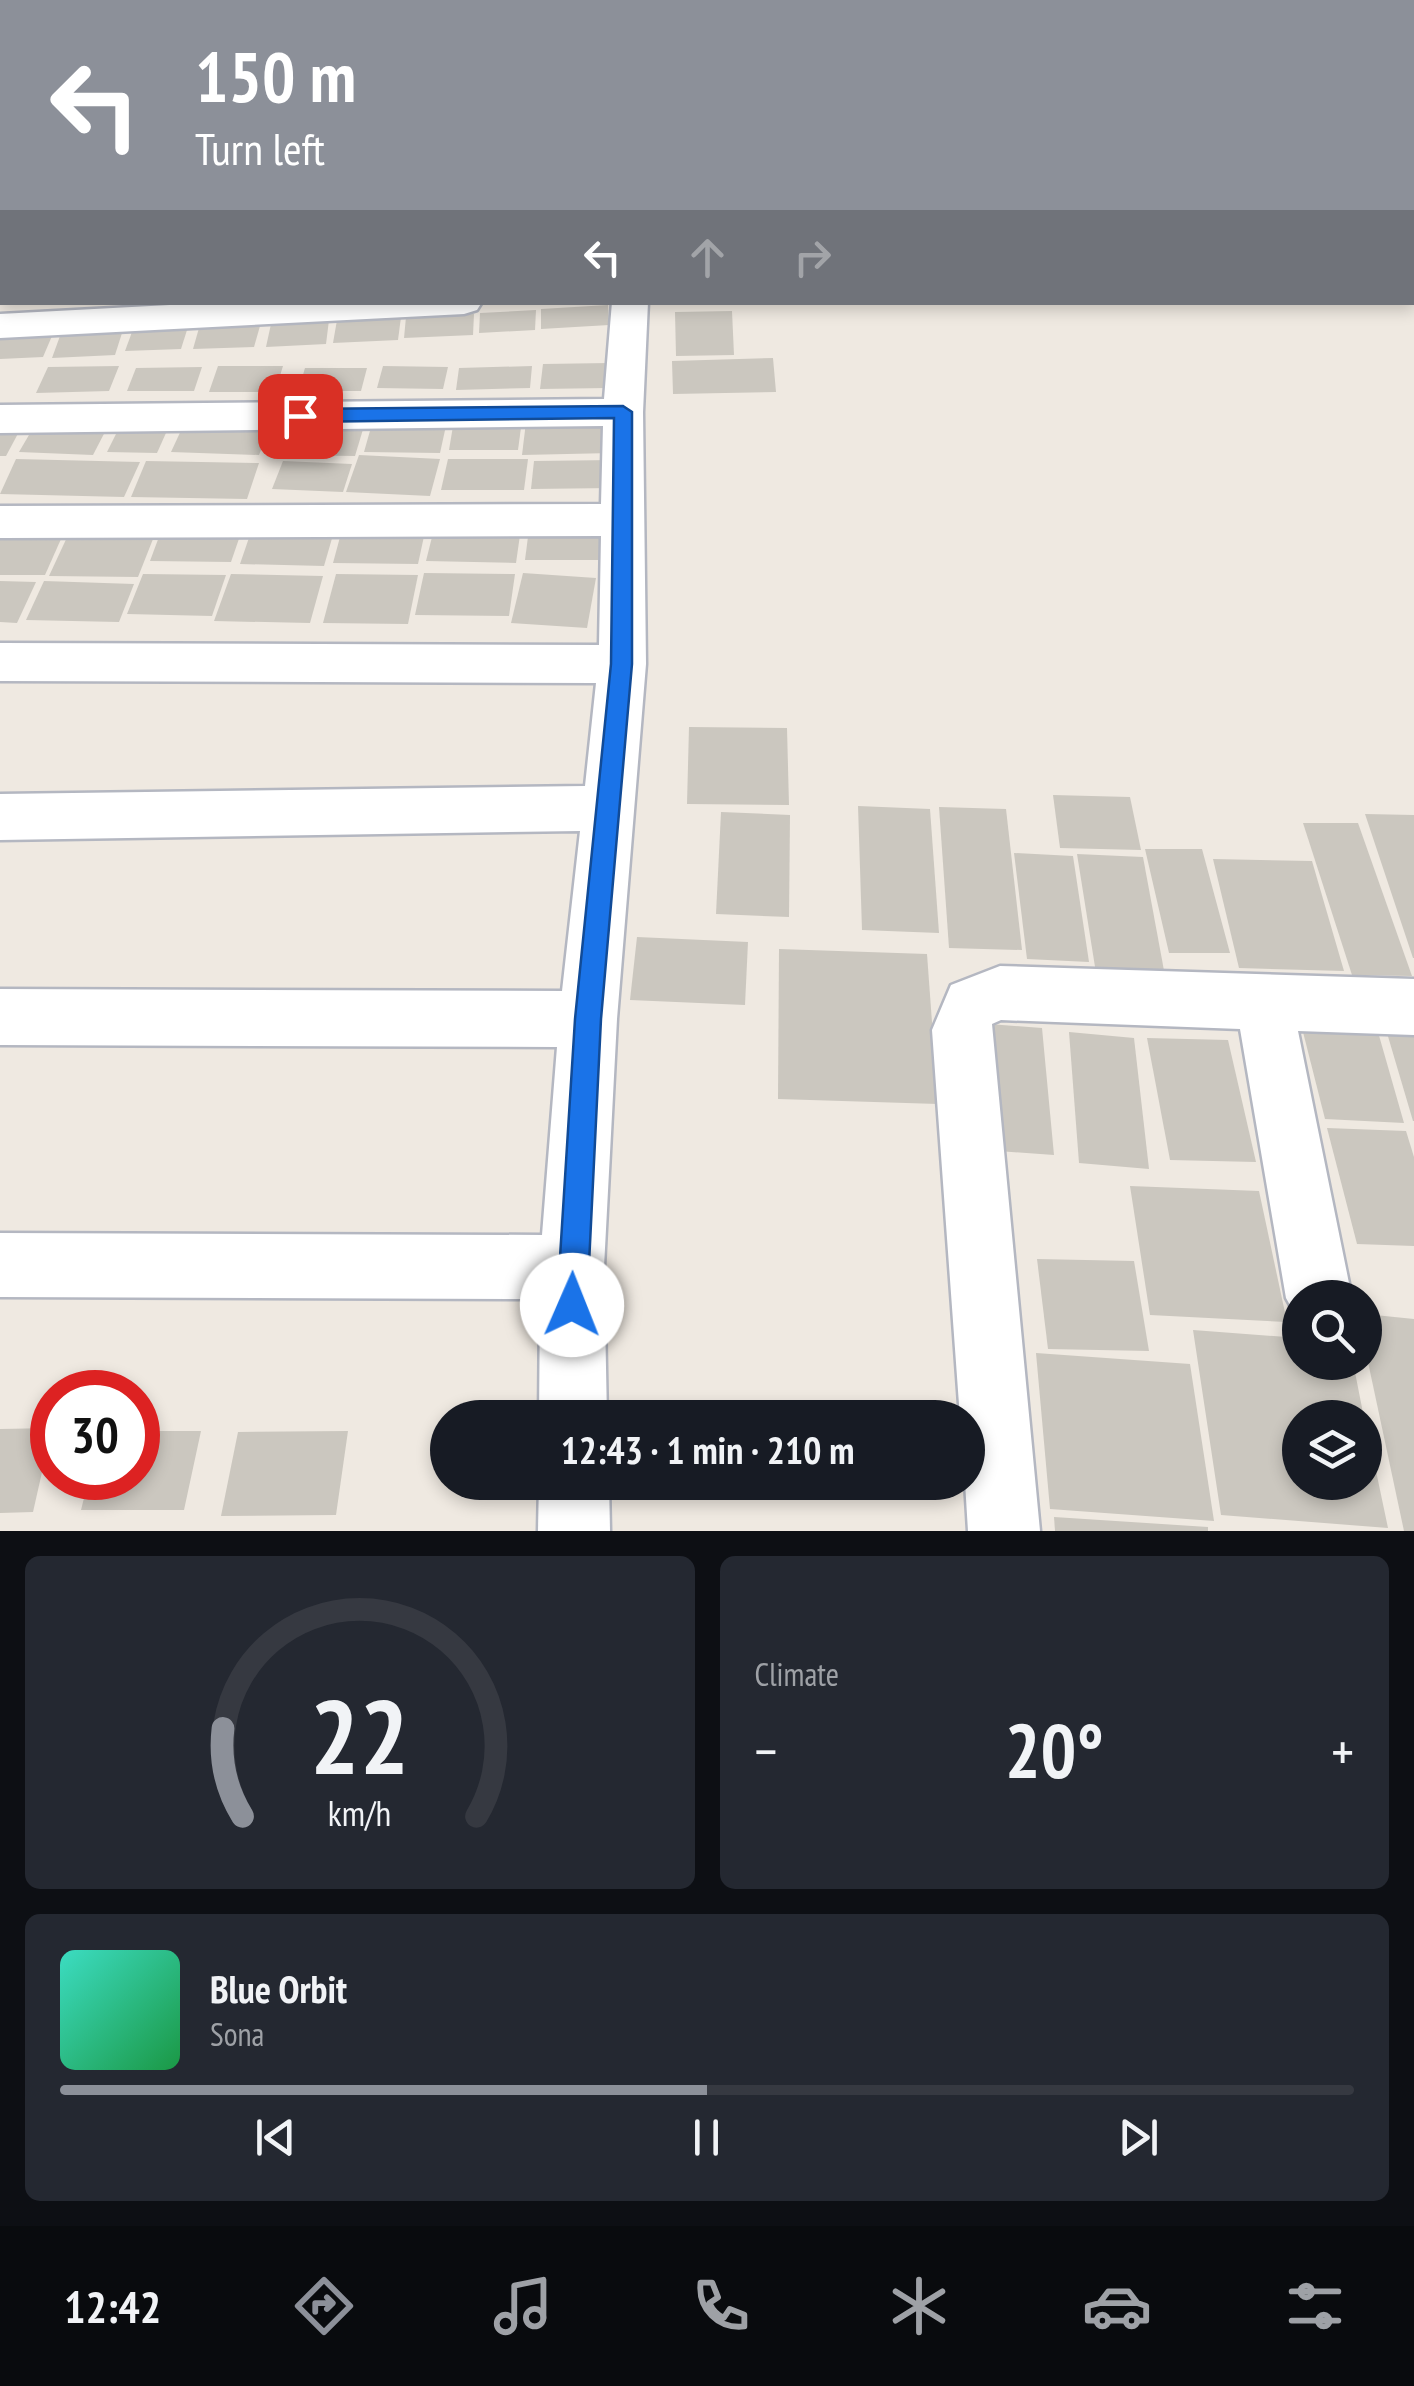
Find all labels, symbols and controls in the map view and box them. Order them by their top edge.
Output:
text: 150 m [195,31,356,121]
icon: left [30,40,160,170]
text: Turn left [195,119,325,177]
icon: left [575,230,630,285]
icon: ahead [680,230,735,285]
icon: right [785,230,840,285]
pin [258,374,343,459]
icon: arrive [273,389,328,444]
position arrow [520,1253,624,1357]
map controls [1282,1280,1382,1500]
button: search [1282,1280,1382,1380]
speed limit sign: 30 [30,1370,160,1500]
button: layers [1282,1400,1382,1500]
text: 12:43 · 1 min · 210 m [561,1425,854,1474]
text: Climate [755,1653,839,1695]
text: 22 [310,1668,409,1803]
text: 20° [1005,1702,1104,1799]
text: − [755,1715,777,1786]
text: + [1331,1715,1354,1786]
text: km/h [328,1790,391,1836]
text: Blue Orbit [210,1964,347,2013]
text: Sona [210,2013,264,2055]
icon: previous [248,2110,303,2165]
icon: pause [679,2110,734,2165]
icon: next [1111,2110,1166,2165]
icon: directions [289,2271,359,2341]
icon: music [488,2271,558,2341]
icon: phone [686,2271,756,2341]
icon: climate [884,2271,954,2341]
icon: car [1082,2271,1152,2341]
icon: filters [1280,2271,1350,2341]
text: 12:42 [64,2277,161,2335]

